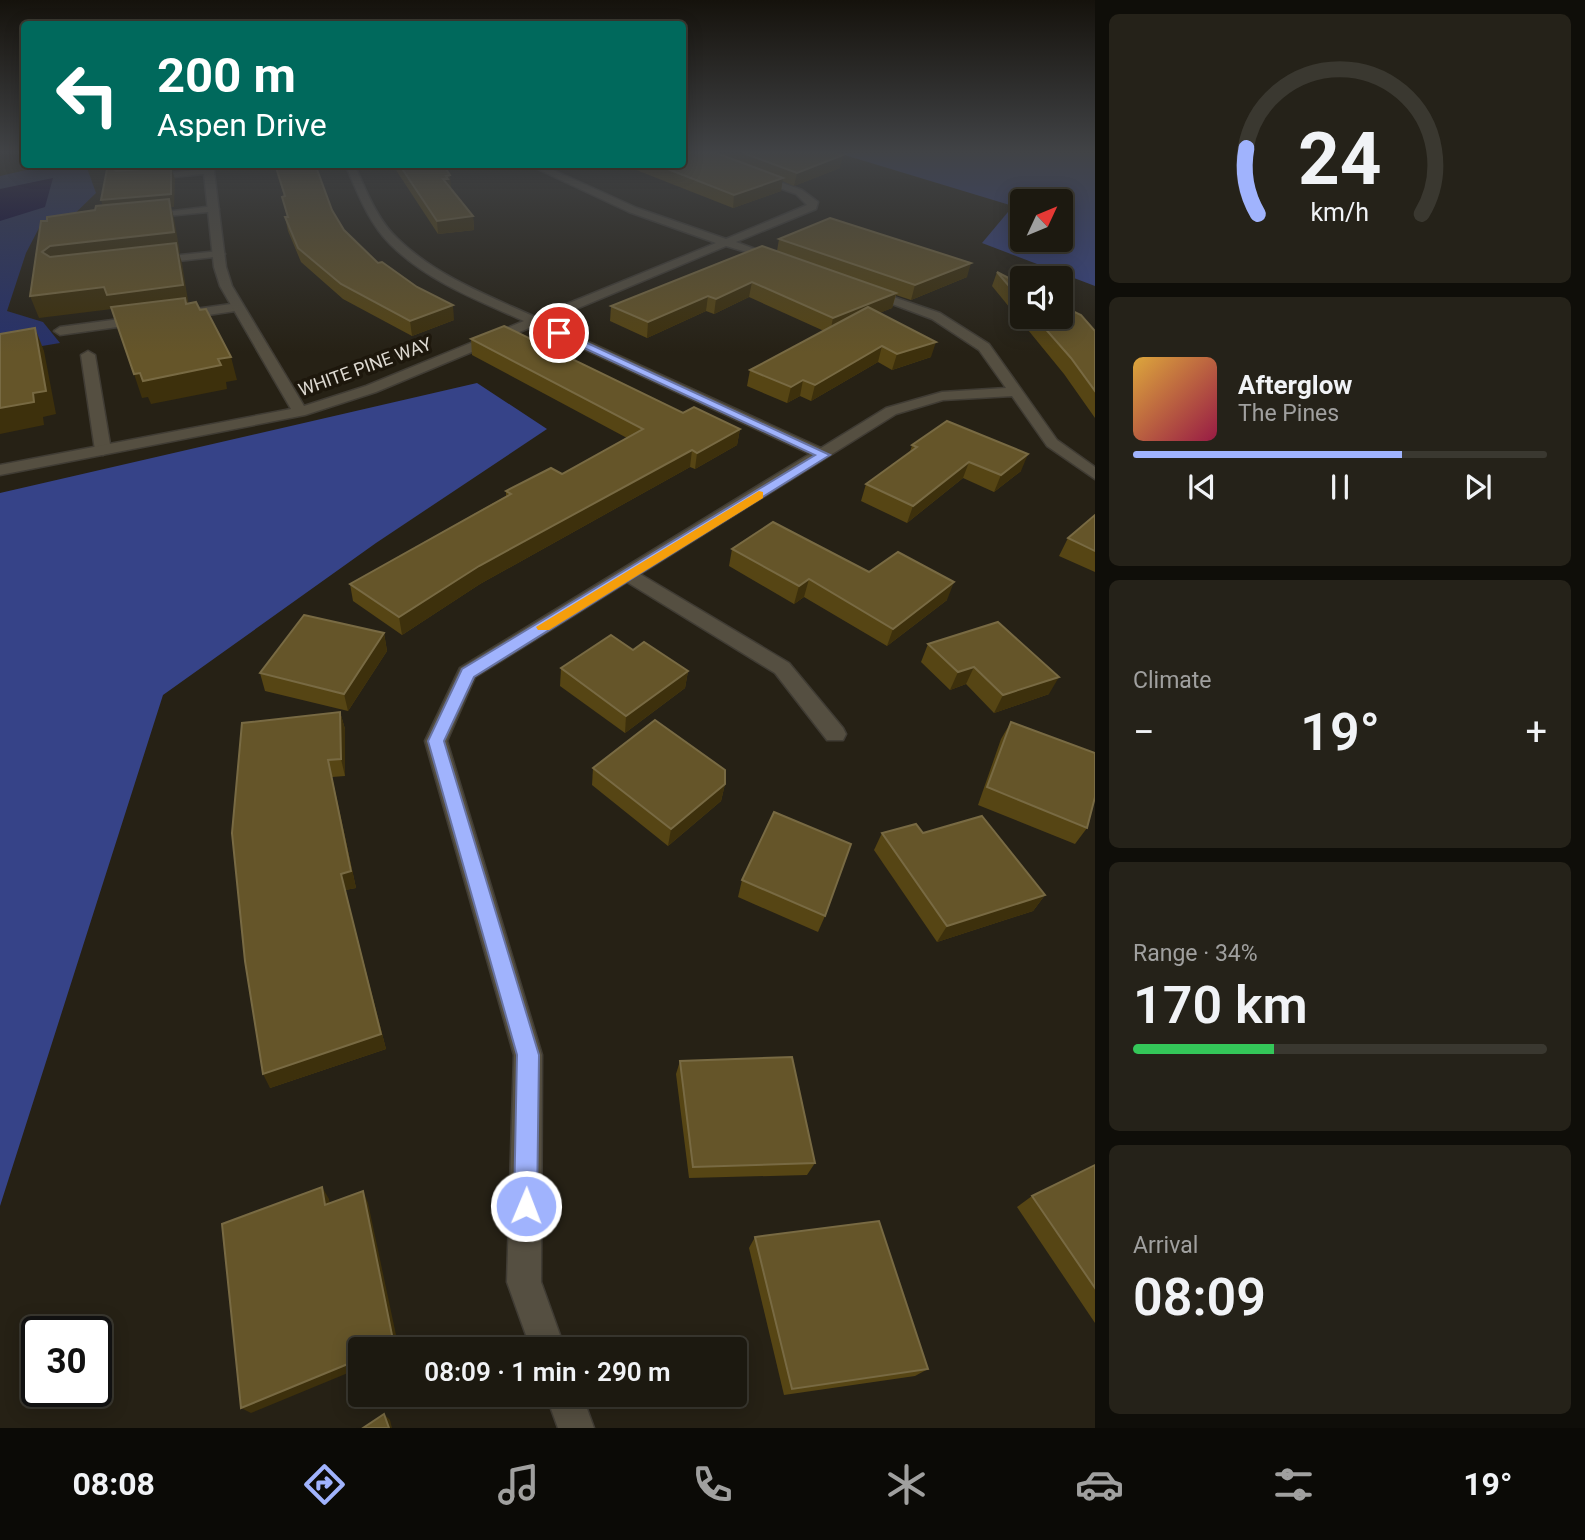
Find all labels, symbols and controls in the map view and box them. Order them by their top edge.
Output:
text: 200 m [157,47,296,104]
icon: left [42,49,133,140]
text: Aspen Drive [157,106,327,144]
text: 24 [1298,117,1382,203]
north arrow [1010,189,1073,252]
map controls [1010,189,1073,329]
text: km/h [1311,198,1369,227]
button: sound [1010,266,1073,329]
pin [529,303,589,363]
icon: arrive [540,314,578,352]
street label: WHITE PINE WAY [295,333,434,400]
text: Afterglow [1238,370,1352,400]
text: The Pines [1238,400,1339,427]
icon: previous [1183,468,1221,506]
icon: pause [1321,468,1359,506]
icon: next [1459,468,1497,506]
text: Climate [1133,667,1212,694]
text: 19° [1300,702,1380,763]
text: − [1133,710,1155,754]
text: + [1525,710,1547,754]
text: Range · 34% [1133,940,1258,967]
text: 170 km [1133,975,1308,1036]
position arrow [489,1169,563,1243]
text: Arrival [1133,1232,1198,1259]
text: 08:09 [1133,1267,1266,1328]
speed limit sign: 30 [21,1316,112,1407]
text: 08:09 · 1 min · 290 m [424,1357,671,1387]
icon: directions [300,1460,349,1509]
icon: music [494,1460,543,1509]
icon: phone [688,1460,737,1509]
icon: climate [882,1460,931,1509]
icon: car [1075,1460,1124,1509]
icon: filters [1269,1460,1318,1509]
text: 08:08 [72,1465,155,1503]
text: 19° [1463,1465,1512,1503]

